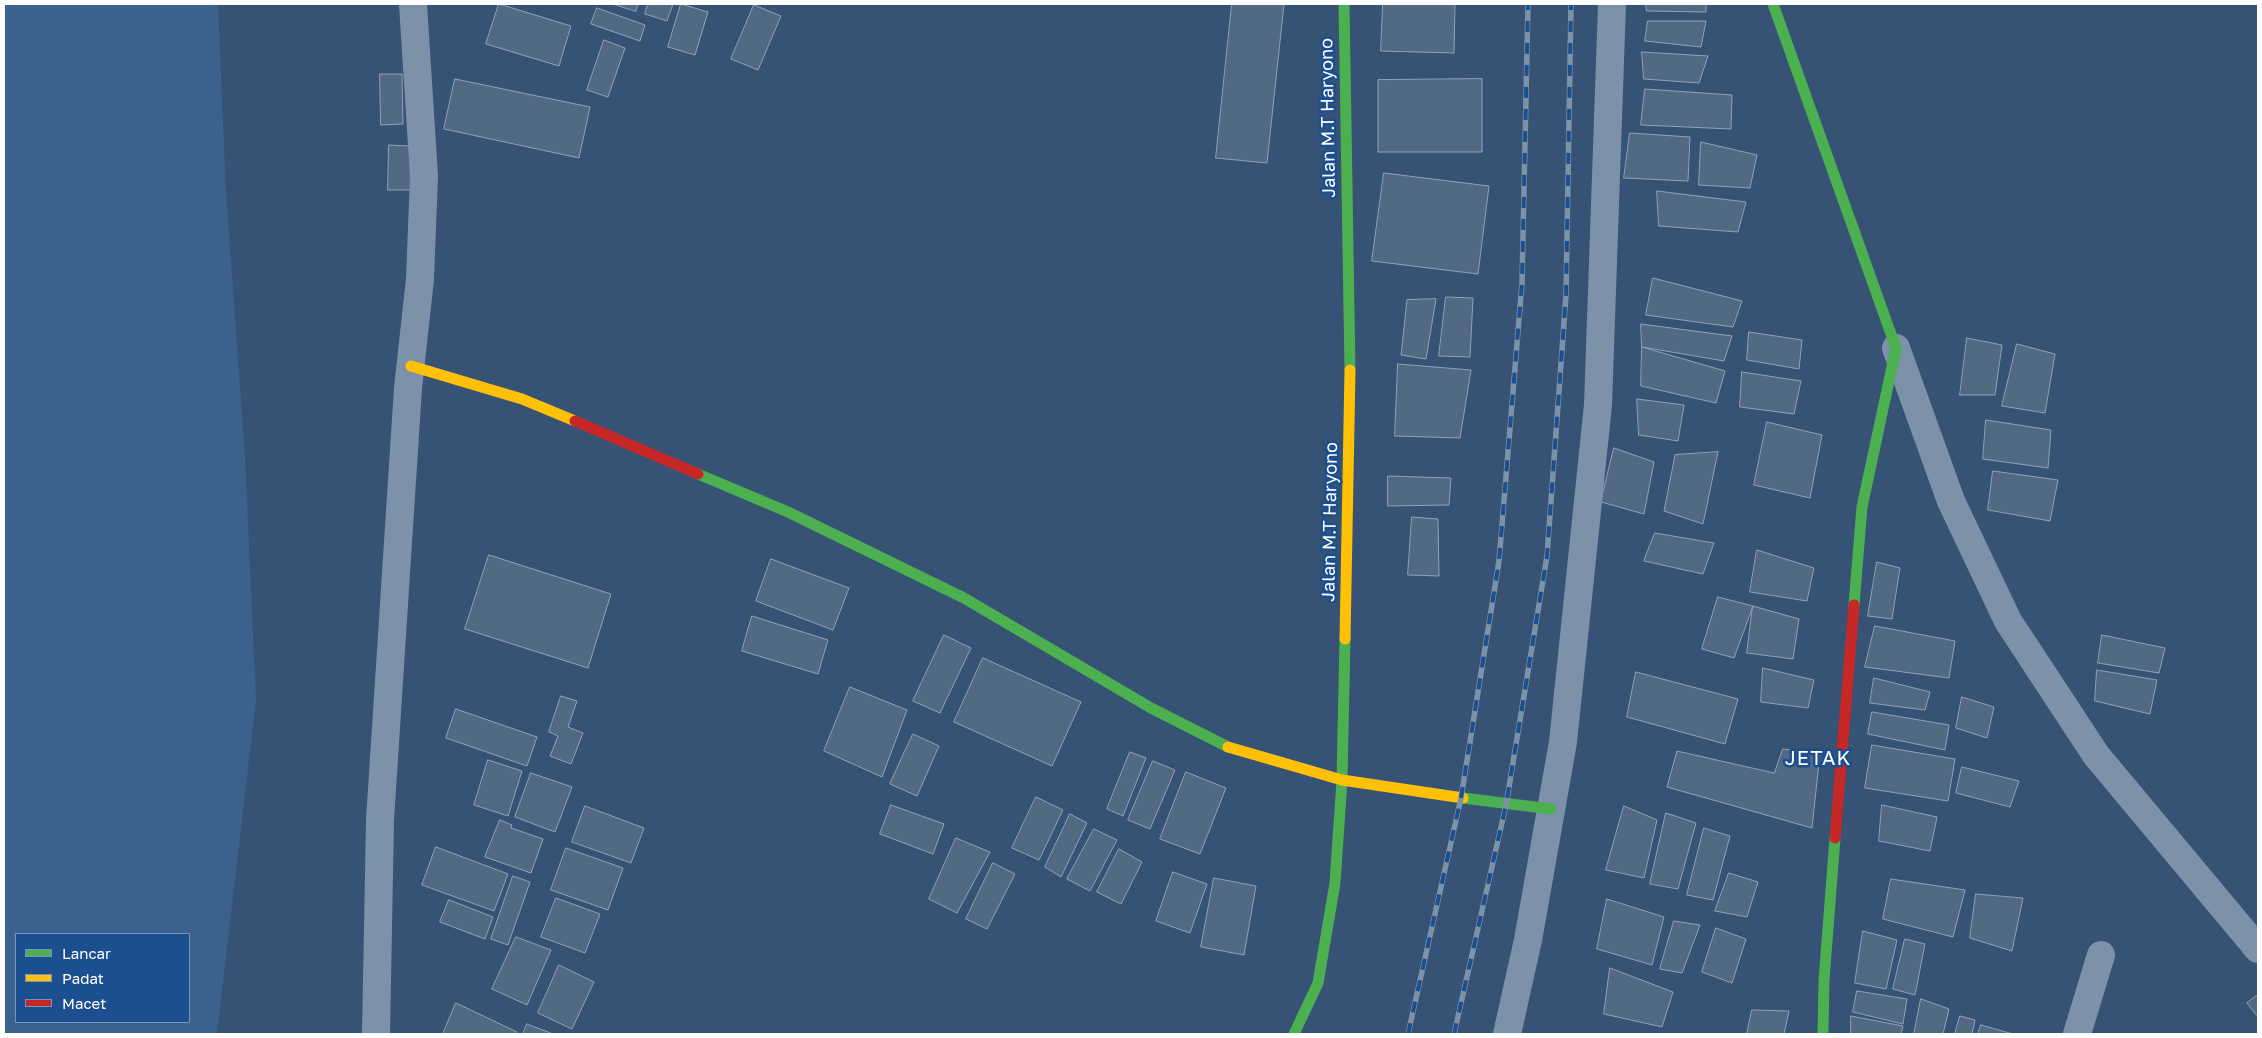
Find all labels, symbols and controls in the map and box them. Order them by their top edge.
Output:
street label: Jalan M.T Haryono [1316,38,1340,198]
street label: Jalan M.T Haryono [1318,442,1342,602]
district label: JETAK [1784,747,1852,771]
legend [15,933,190,1023]
text: Lancar [62,944,111,962]
text: Padat [62,969,104,987]
text: Macet [62,994,106,1012]

